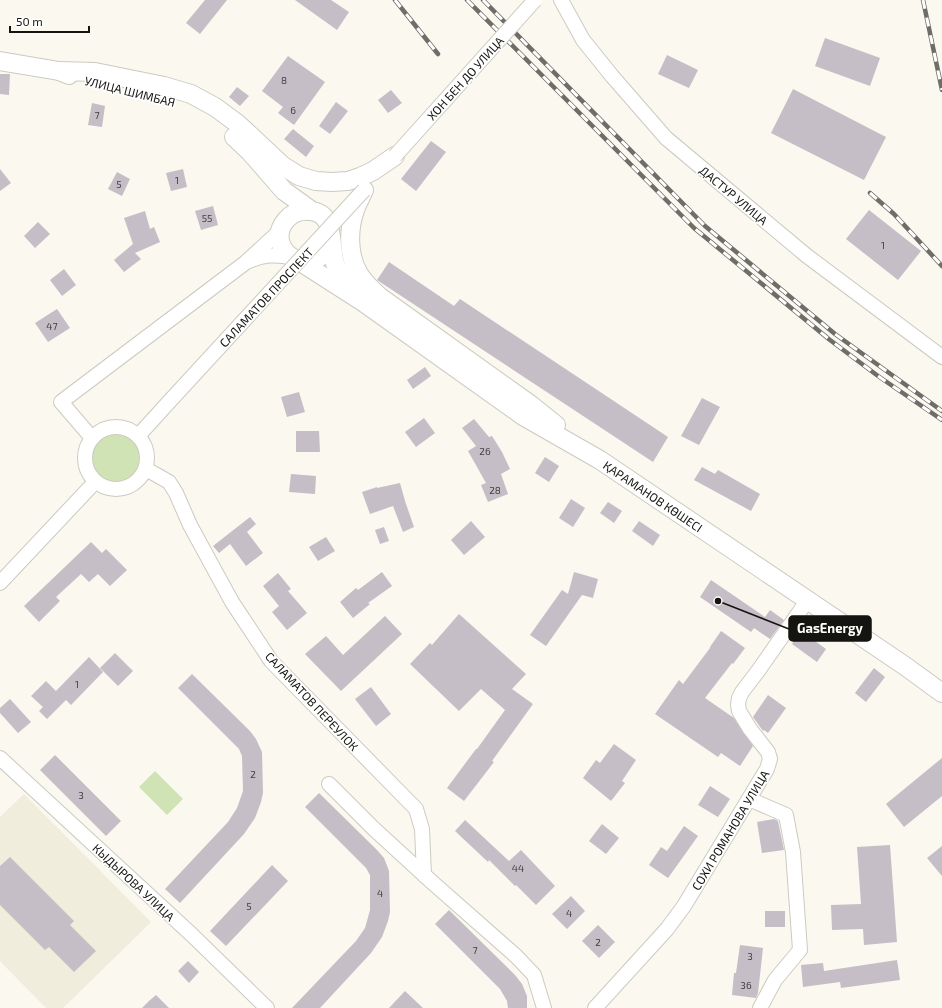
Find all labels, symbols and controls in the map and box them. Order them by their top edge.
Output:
scale bar [10,8,89,34]
text: 50 m [16,14,43,28]
street label: ХОН БЕН ДО УЛИЦА [424,33,507,123]
street label: УЛИЦА ШИМБАЯ [83,73,177,109]
house number: 8 [281,74,287,86]
house number: 6 [290,104,296,116]
house number: 7 [94,109,100,121]
street label: ДАСТУР УЛИЦА [697,163,771,228]
house number: 1 [175,174,179,186]
house number: 5 [116,178,122,190]
house number: 55 [202,212,212,224]
house number: 1 [881,239,885,251]
street label: САЛАМАТОВ ПРОСПЕКТ [216,244,316,350]
house number: 47 [46,320,58,332]
house number: 26 [479,445,491,457]
street label: ҚАРАМАНОВ КӨШЕСІ [601,458,705,534]
house number: 28 [489,484,501,496]
callout: GasEnergy [789,616,871,641]
text: GasEnergy [797,620,864,636]
street label: САЛАМАТОВ ПЕРЕУЛОК [263,649,361,753]
house number: 1 [75,678,79,690]
street label: СОХИ РОМАНОВА УЛИЦА [689,767,772,893]
house number: 2 [250,768,256,780]
house number: 3 [78,789,84,801]
street label: КЫДЫРОВА УЛИЦА [90,841,178,924]
house number: 44 [512,862,524,874]
house number: 4 [377,887,383,899]
house number: 5 [246,900,252,912]
house number: 4 [566,907,572,919]
house number: 2 [595,936,601,948]
house number: 7 [472,944,478,956]
house number: 3 [747,950,753,962]
house number: 36 [740,979,752,991]

